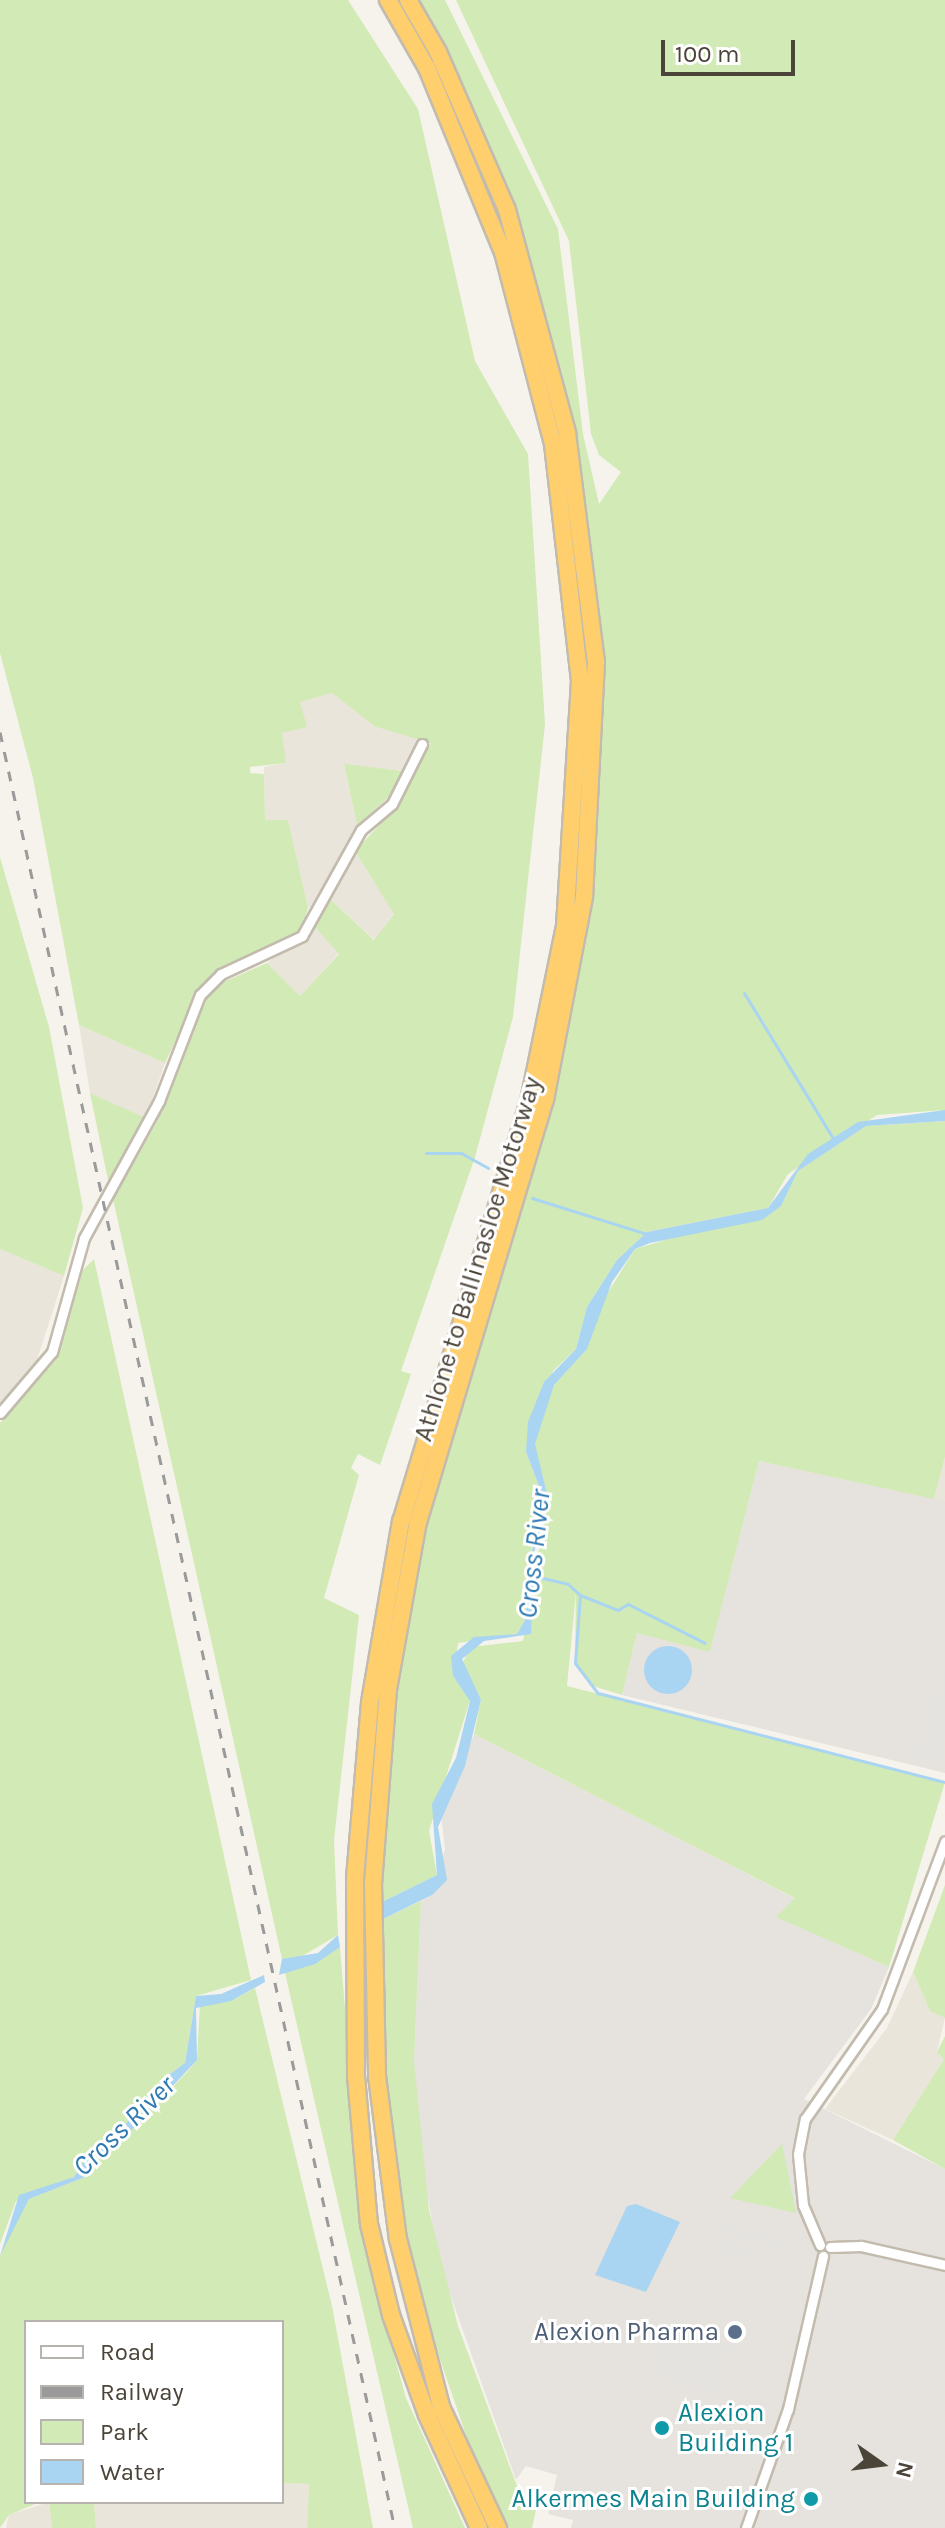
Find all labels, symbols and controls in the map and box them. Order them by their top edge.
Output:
scale bar [665,24,799,74]
text: 100 m [675,40,740,68]
street label: Athlone to Ballinasloe Motorway [408,1073,548,1445]
water label: Cross River [511,1488,557,1620]
water label: Cross River [66,2069,182,2183]
place label: Alexion Pharma [534,2316,719,2348]
legend [24,2320,284,2504]
marker: Alexion Pharma [726,2323,744,2341]
text: Road [100,2338,155,2366]
text: Railway [100,2378,184,2406]
place label: Alexion Building 1 [678,2397,793,2458]
text: Park [100,2418,149,2446]
marker: Alexion Building 1 [653,2419,671,2437]
north arrow [841,2424,921,2504]
text: Water [100,2458,164,2486]
text: N [890,2459,919,2481]
place label: Alkermes Main Building [511,2483,795,2515]
marker: Alkermes Main Building [802,2490,820,2508]

